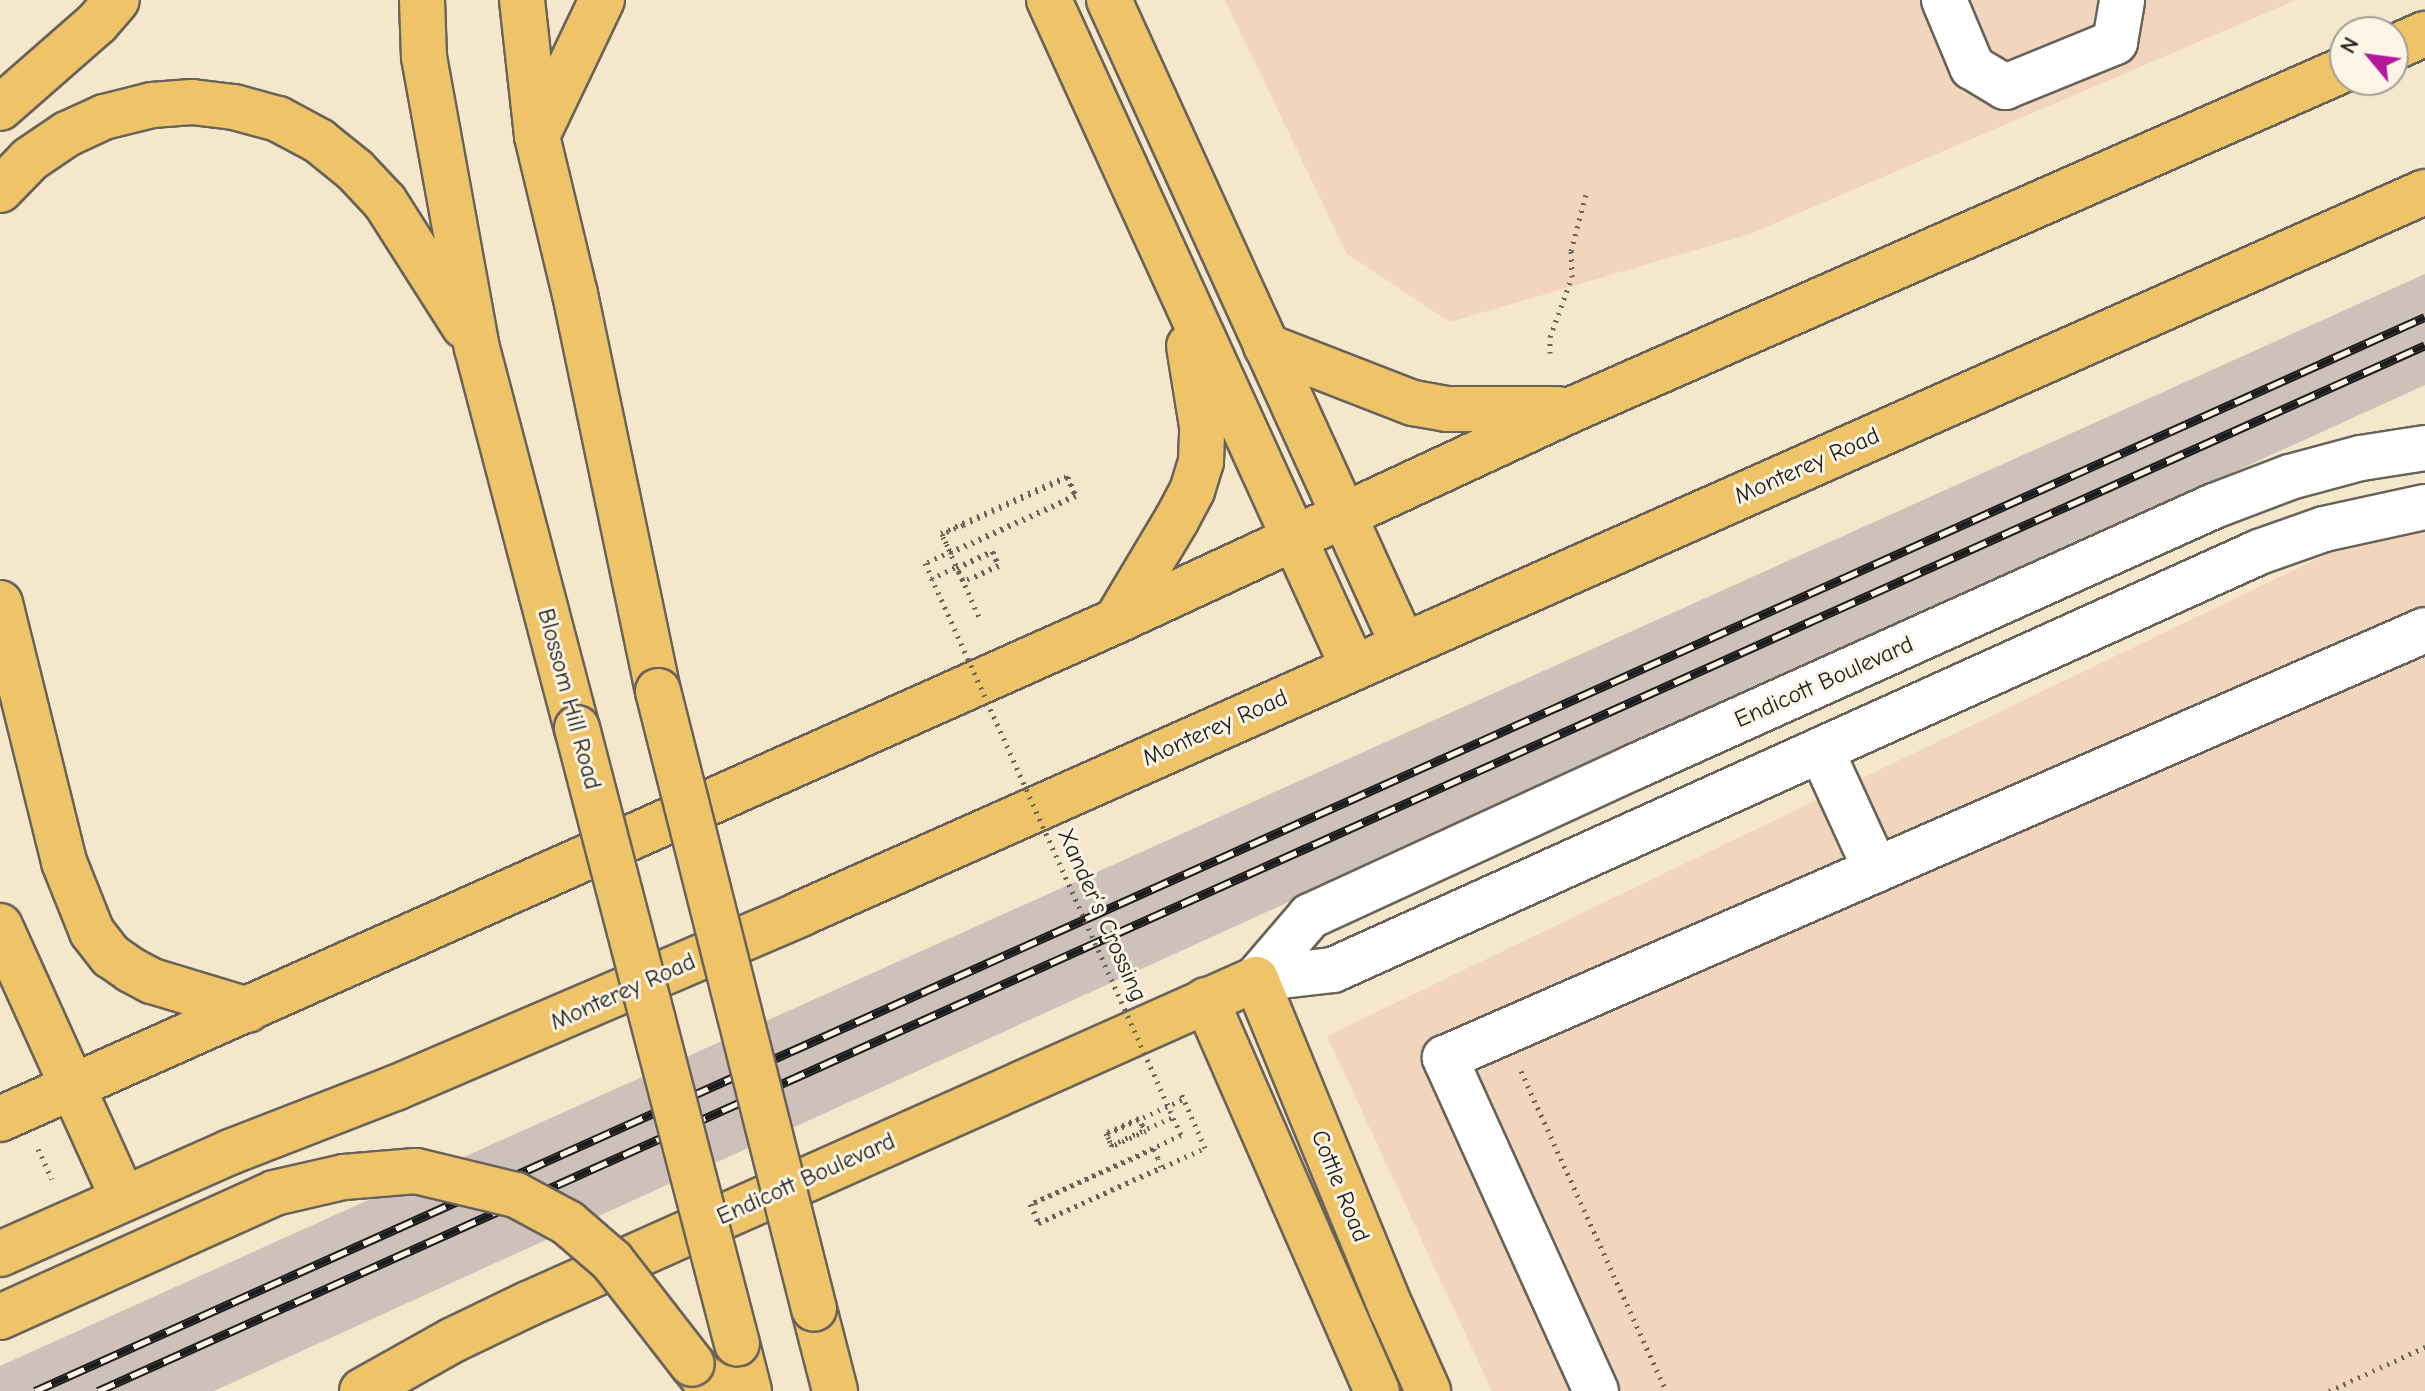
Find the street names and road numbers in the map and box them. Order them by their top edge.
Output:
street label: Monterey Road [1730,421,1884,511]
street label: Blossom Hill Road [531,605,607,793]
street label: Endicott Boulevard [1730,630,1918,734]
street label: Monterey Road [1138,683,1292,773]
street label: Xander’s Crossing [1051,824,1153,1006]
street label: Monterey Road [546,947,700,1037]
street label: Cottle Road [1305,1126,1375,1246]
street label: Endicott Boulevard [712,1127,900,1231]

